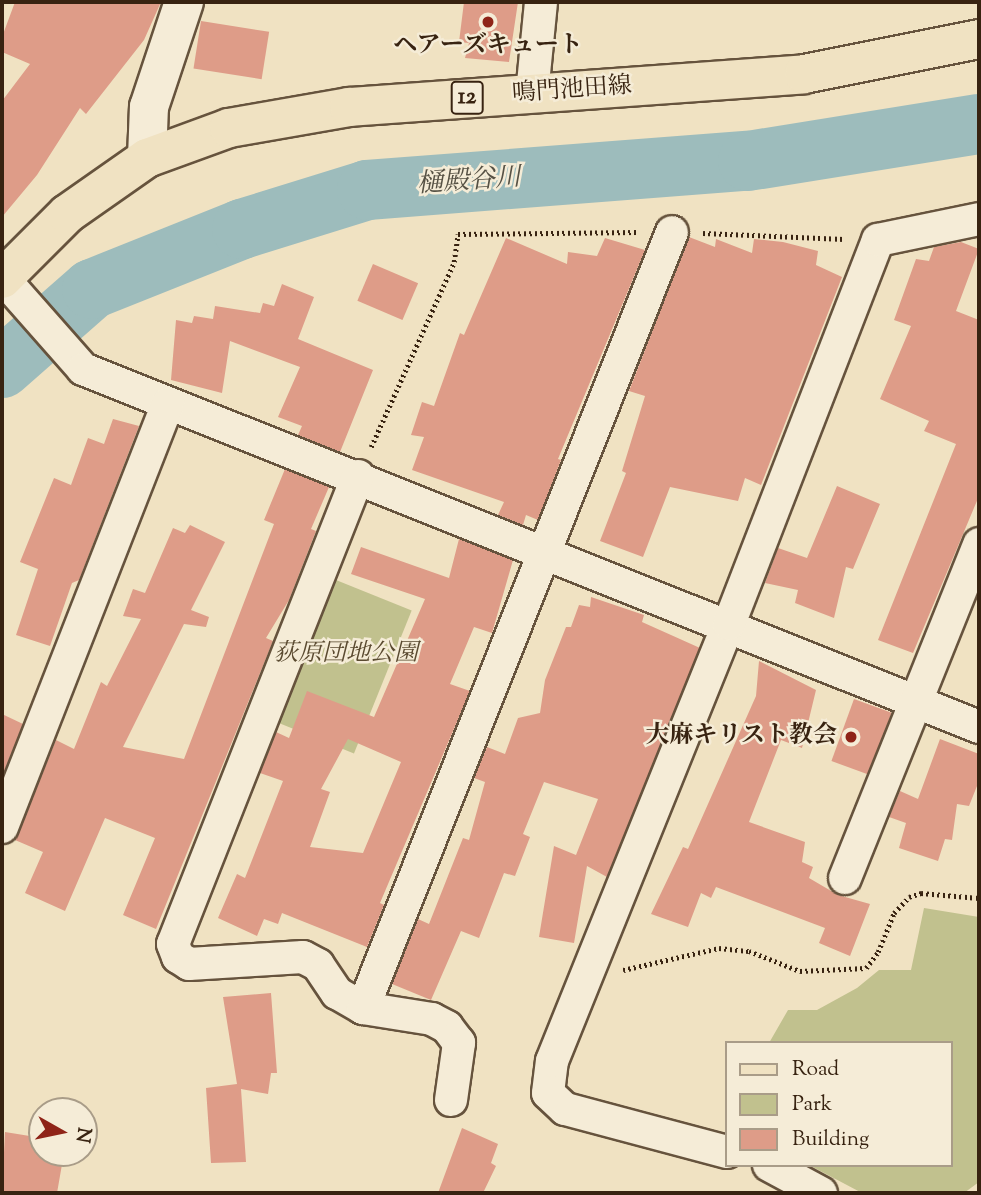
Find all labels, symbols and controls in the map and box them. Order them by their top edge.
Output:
marker: ヘアーズキュート [480,14,496,30]
place label: ヘアーズキュート [392,33,584,61]
street label: 鳴門池田線 [511,72,633,110]
road number: 12 [449,78,484,118]
water label: 樋殿谷川 [416,163,522,201]
park label: 荻原団地公園 [274,641,418,669]
place label: 大麻キリスト教会 [645,723,837,751]
marker: 大麻キリスト教会 [843,729,859,745]
legend [726,1041,953,1167]
text: Road [792,1055,839,1085]
text: Park [792,1090,832,1120]
north arrow [28,1097,98,1167]
text: N [68,1125,97,1145]
text: Building [792,1125,869,1155]

